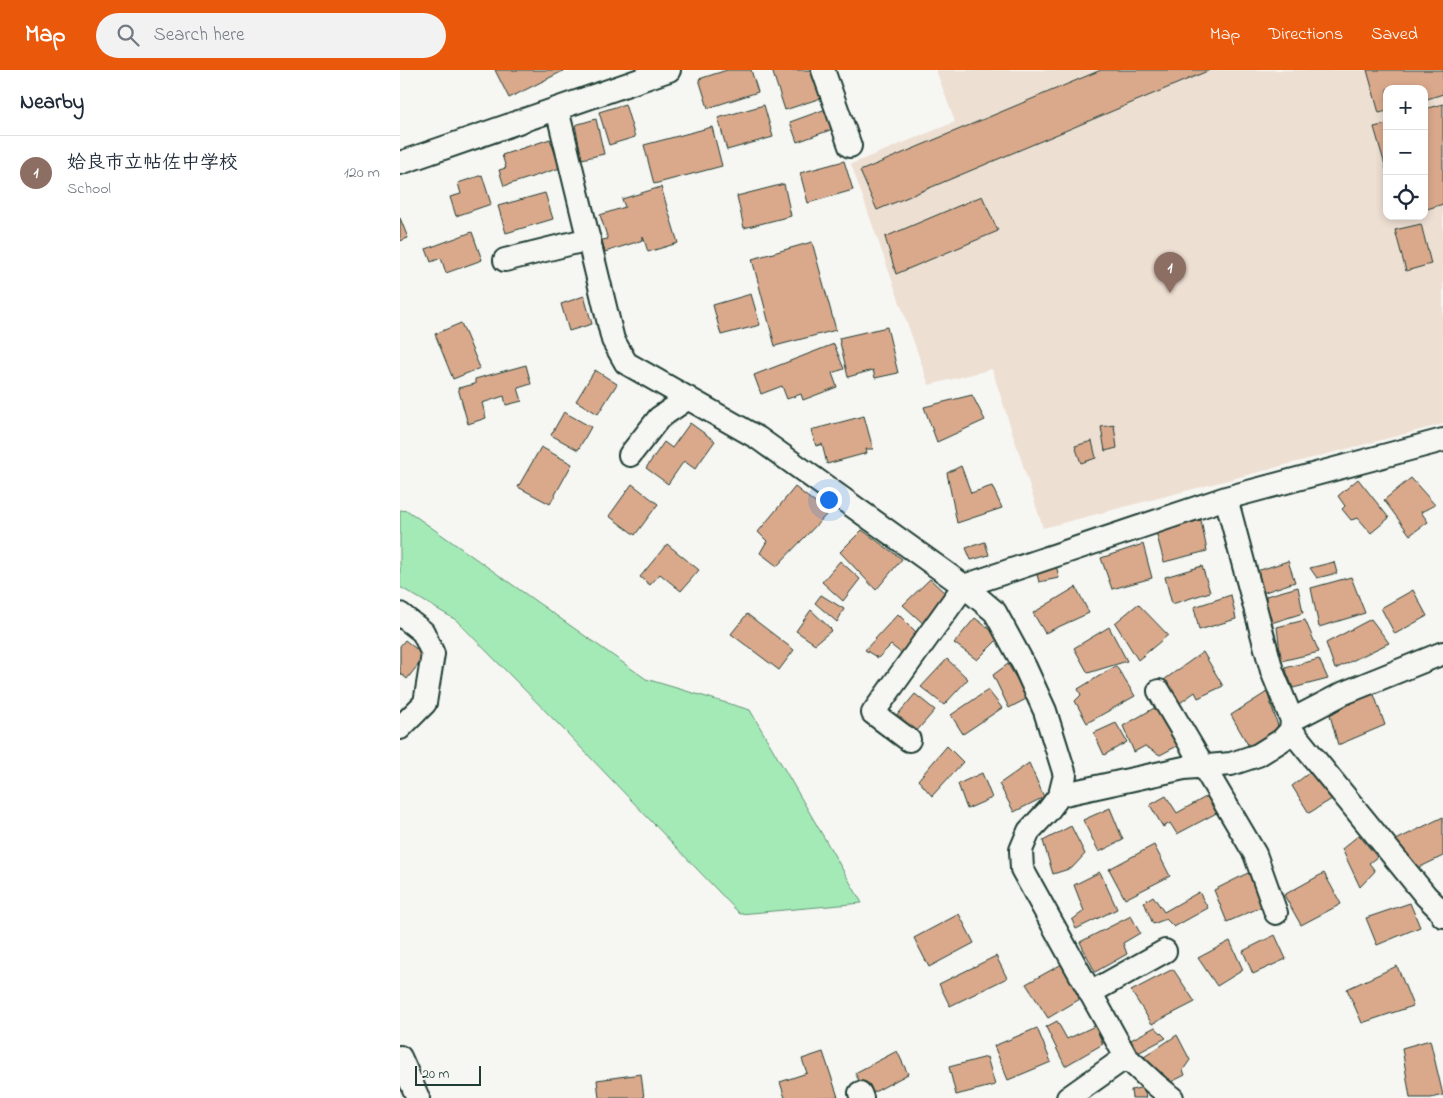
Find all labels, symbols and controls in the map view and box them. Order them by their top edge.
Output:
search box [96,13,446,58]
text: Map [25,18,66,53]
icon: search [114,21,142,49]
text: Search here [154,22,245,49]
text: Map [1210,22,1240,48]
text: Directions [1268,22,1343,48]
text: Saved [1371,22,1418,48]
map controls [1383,85,1428,220]
button: + [1383,85,1428,130]
text: Nearby [20,88,84,118]
button: − [1383,130,1428,175]
text: 姶良市立帖佐中学校 [67,150,238,177]
text: 1 [33,161,39,185]
text: 120 m [344,161,380,185]
button: locate [1383,175,1428,220]
text: School [67,177,111,201]
pin: 1 [1154,252,1186,293]
your location [816,487,842,513]
scale bar [415,1063,481,1086]
text: 20 m [422,1064,449,1085]

